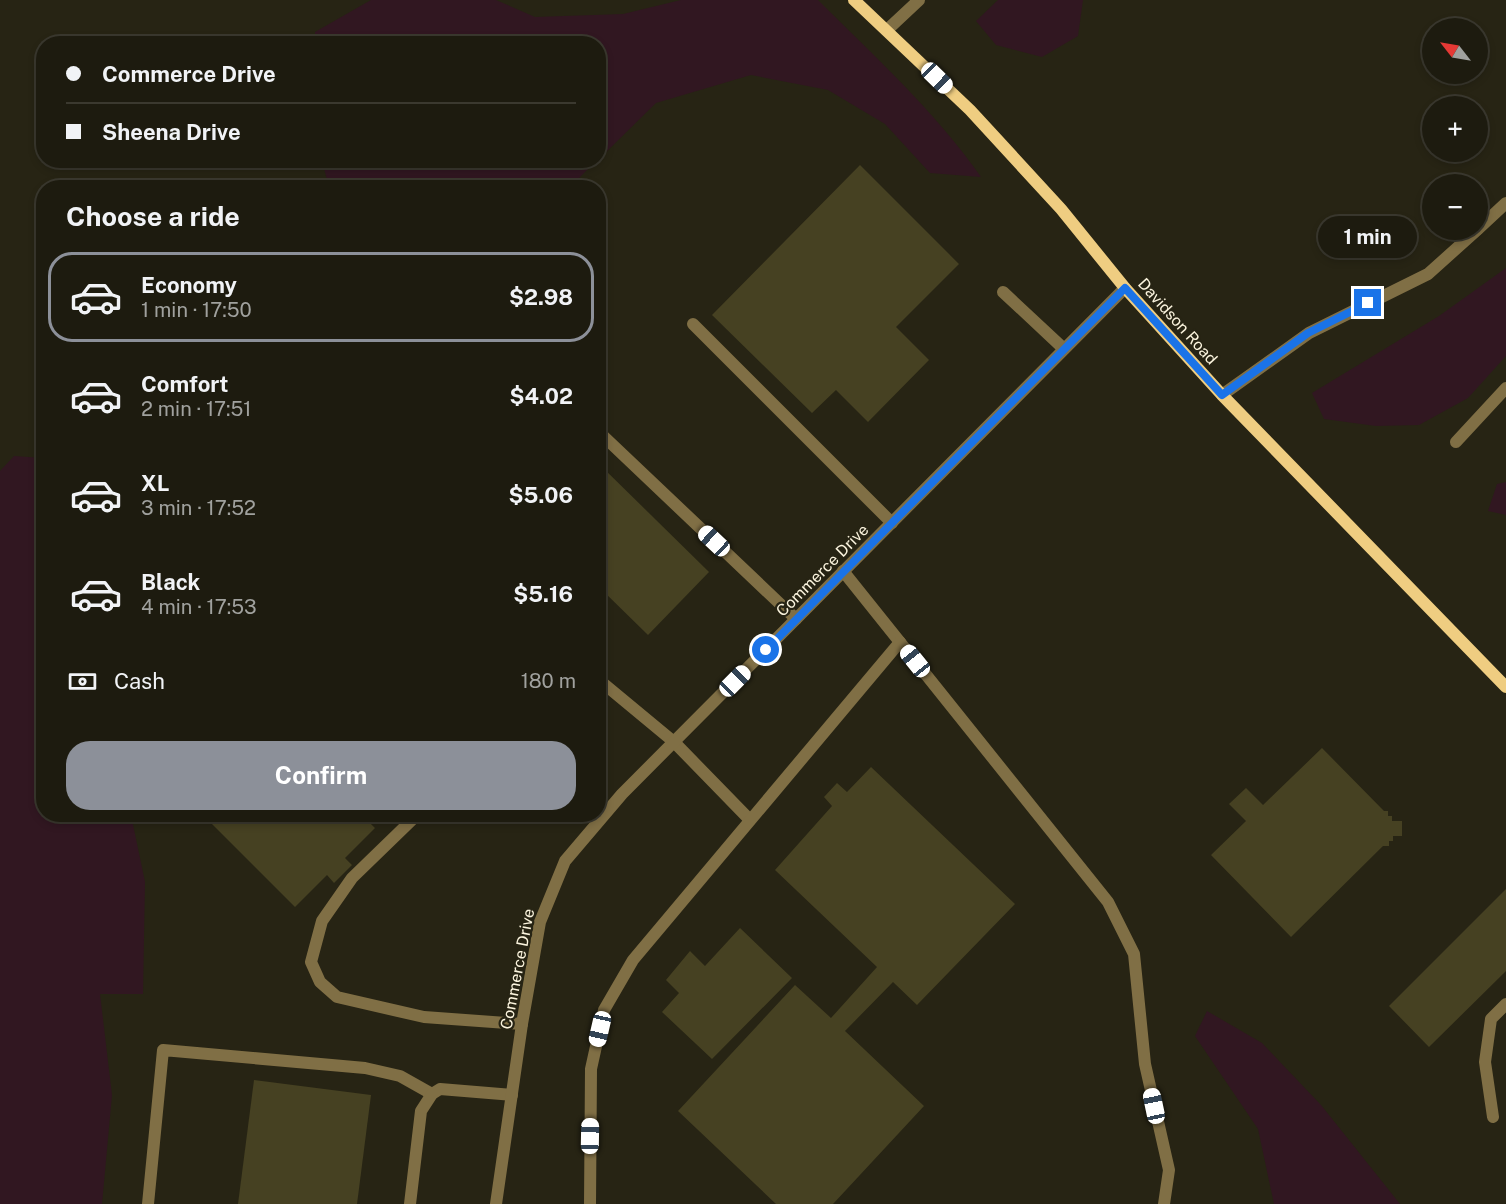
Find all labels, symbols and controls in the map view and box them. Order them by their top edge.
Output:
north arrow [1422,18,1488,84]
map controls [1422,18,1488,240]
car [918,59,956,97]
text: Commerce Drive [102,61,276,87]
button: + [1422,96,1488,162]
text: Sheena Drive [102,119,241,145]
button: − [1422,174,1488,240]
text: Choose a ride [66,200,240,232]
callout: 1 min [1318,216,1418,258]
text: 1 min [1343,225,1392,249]
icon: car [69,270,123,324]
text: Economy [141,272,237,298]
street label: Davidson Road [1134,274,1221,368]
text: $2.98 [509,284,573,310]
route end [1354,289,1381,316]
text: 1 min · 17:50 [141,298,252,322]
icon: car [69,369,123,423]
text: Comfort [141,371,228,397]
text: $4.02 [510,383,573,409]
text: 2 min · 17:51 [141,397,252,421]
icon: car [69,468,123,522]
text: XL [141,470,169,496]
text: $5.06 [509,482,573,508]
text: 3 min · 17:52 [141,496,256,520]
street label: Commerce Drive [772,520,872,620]
car [695,522,733,560]
icon: car [69,567,123,621]
text: Black [141,569,200,595]
text: $5.16 [513,581,573,607]
text: 4 min · 17:53 [141,595,257,619]
route start [752,636,779,663]
car [897,641,933,681]
car [716,662,754,700]
icon: cash [66,665,99,698]
text: Cash [114,668,165,694]
text: 180 m [521,669,576,693]
button: Confirm [66,741,576,810]
street label: Commerce Drive [496,907,539,1031]
car [587,1009,613,1049]
car [1141,1087,1167,1125]
car [581,1118,599,1154]

